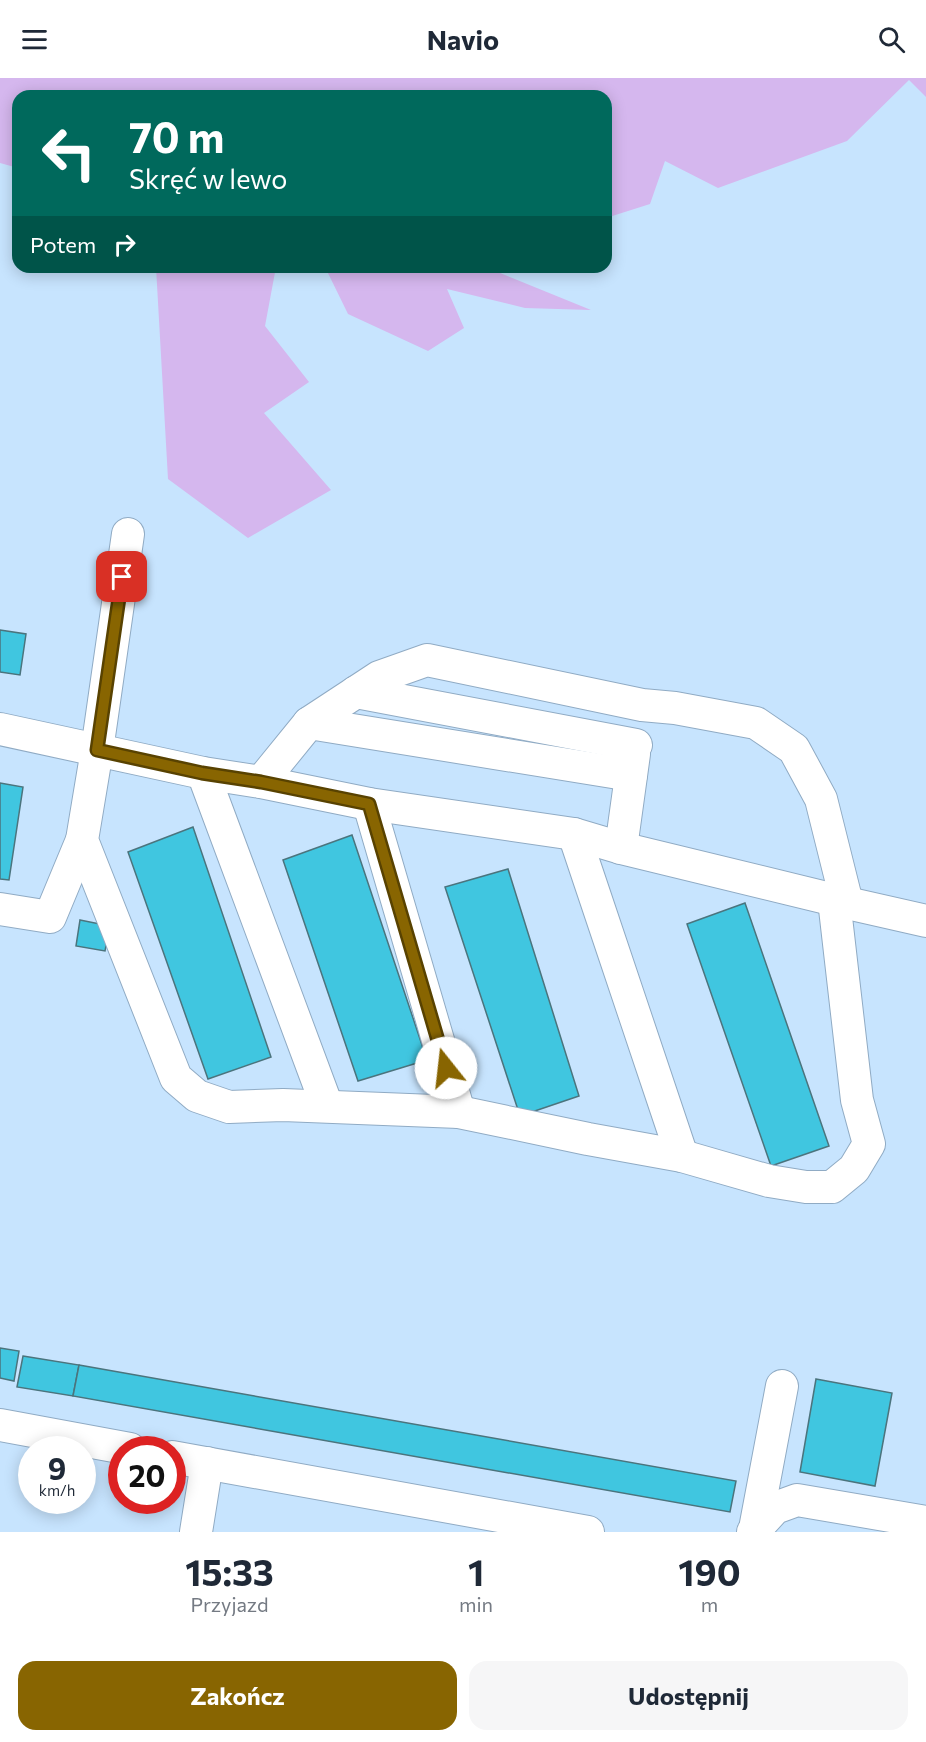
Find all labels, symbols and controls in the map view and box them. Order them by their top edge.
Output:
icon: menu [18,23,51,56]
text: Navio [427,23,499,56]
icon: search [875,23,908,56]
text: 70 m [129,110,224,162]
icon: left [30,114,108,192]
text: Skręć w lewo [129,162,287,195]
icon: right [108,228,141,261]
text: Potem [30,231,96,258]
pin [96,551,147,602]
icon: arrive [105,560,138,593]
position arrow [414,1036,478,1100]
speed limit sign: 20 [108,1436,186,1514]
text: 9 [48,1449,66,1486]
text: km/h [39,1481,75,1499]
text: 15:33 [185,1549,274,1593]
text: 1 [468,1549,484,1593]
text: 190 [678,1549,741,1593]
text: Przyjazd [191,1592,268,1616]
text: min [459,1592,493,1616]
text: m [701,1592,718,1616]
button: Zakończ [18,1661,457,1730]
button: Udostępnij [469,1661,908,1730]

